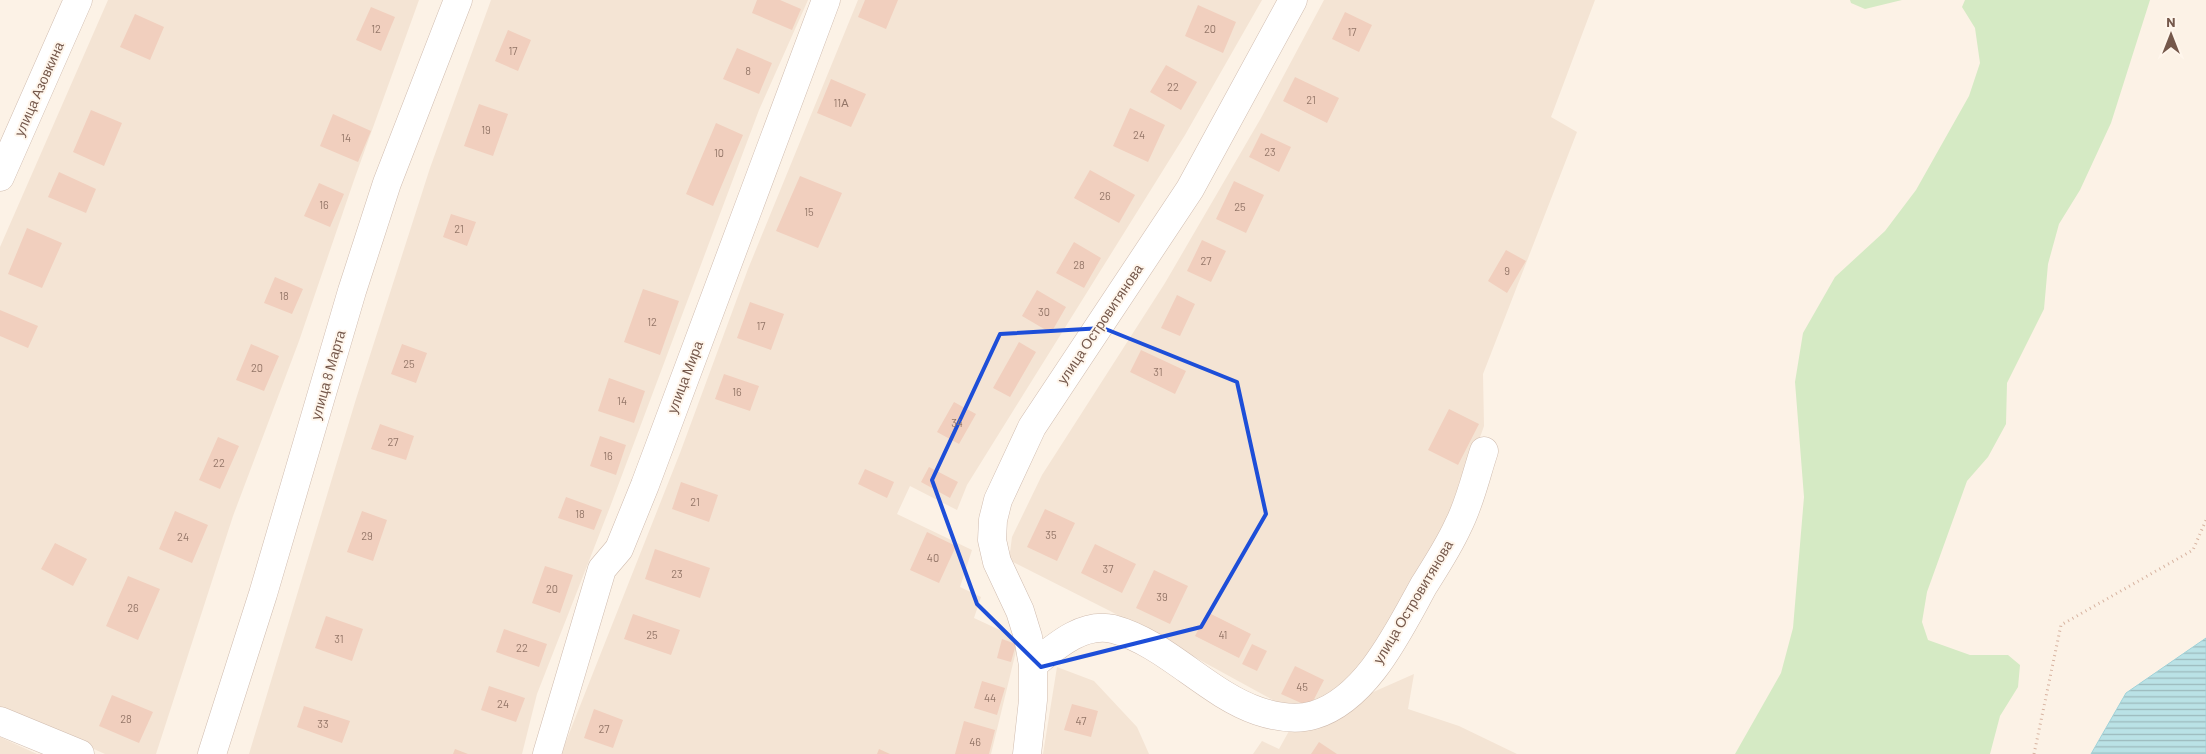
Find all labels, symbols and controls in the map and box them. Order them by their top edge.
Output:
north arrow [2146,10,2196,60]
text: N [2166,13,2176,30]
house number: 12 [371,22,381,35]
house number: 20 [1204,22,1216,35]
house number: 17 [1347,25,1357,38]
street label: улица Азовкина [10,39,67,139]
house number: 17 [508,44,518,57]
house number: 8 [745,64,751,77]
house number: 22 [1167,80,1179,93]
house number: 21 [1306,93,1316,106]
house number: 11А [833,96,849,109]
house number: 19 [481,123,491,136]
house number: 24 [1133,128,1145,141]
house number: 14 [341,131,351,144]
house number: 23 [1264,145,1276,158]
house number: 10 [714,146,724,159]
house number: 26 [1099,189,1111,202]
house number: 16 [319,198,329,211]
house number: 25 [1234,200,1246,213]
house number: 15 [804,205,814,218]
house number: 21 [454,222,464,235]
house number: 27 [1200,254,1212,267]
house number: 28 [1073,258,1085,271]
street label: улица Островитянова [1053,260,1146,387]
house number: 9 [1504,264,1510,277]
house number: 18 [279,289,289,302]
house number: 30 [1038,305,1050,318]
house number: 12 [647,315,657,328]
house number: 17 [756,319,766,332]
street label: улица 8 Марта [307,328,348,422]
street label: улица Мира [663,338,706,416]
house number: 25 [403,357,415,370]
house number: 20 [251,361,263,374]
house number: 31 [1153,365,1163,378]
house number: 16 [732,385,742,398]
house number: 14 [617,394,627,407]
house number: 34 [951,416,963,429]
house number: 27 [387,435,399,448]
house number: 16 [603,449,613,462]
house number: 22 [213,456,225,469]
house number: 21 [690,495,700,508]
house number: 18 [575,507,585,520]
house number: 35 [1045,528,1057,541]
house number: 29 [361,529,373,542]
house number: 24 [177,530,189,543]
street label: улица Островитянова [1369,537,1456,667]
house number: 40 [927,551,939,564]
house number: 37 [1103,562,1113,575]
house number: 23 [671,567,683,580]
house number: 20 [546,582,558,595]
house number: 39 [1156,590,1168,603]
house number: 26 [127,601,139,614]
house number: 25 [646,628,658,641]
house number: 41 [1219,628,1227,641]
house number: 31 [334,632,344,645]
house number: 22 [516,641,528,654]
house number: 45 [1296,680,1308,693]
house number: 44 [984,691,996,704]
house number: 24 [497,697,509,710]
house number: 28 [120,712,132,725]
house number: 47 [1076,714,1086,727]
house number: 33 [317,717,329,730]
house number: 27 [598,722,610,735]
house number: 46 [969,735,981,748]

